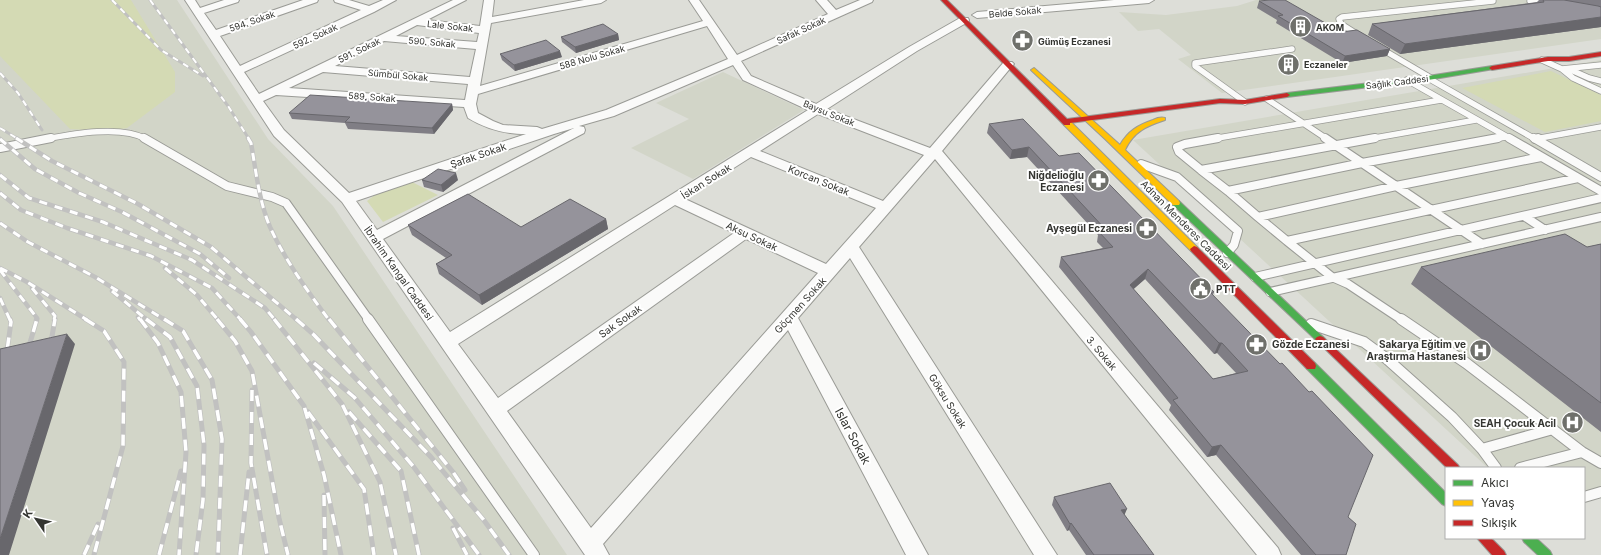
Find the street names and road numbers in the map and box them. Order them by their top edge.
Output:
street label: Belde Sokak [988,4,1042,20]
street label: 594. Sokak [228,8,276,34]
street label: Safak Sokak [775,14,827,46]
street label: Lale Sokak [426,18,474,34]
street label: 592. Sokak [291,21,339,51]
street label: 590. Sokak [408,34,456,50]
street label: 591. Sokak [336,35,382,65]
street label: 588 Nolu Sokak [558,42,626,72]
street label: Sümbül Sokak [367,67,429,83]
street label: Sağlık Caddesi [1365,73,1429,91]
street label: 589. Sokak [348,90,396,104]
street label: Baysu Sokak [802,98,856,128]
street label: Şafak Sokak [448,140,508,170]
street label: İskan Sokak [678,160,734,201]
street label: Korcan Sokak [787,162,852,198]
street label: Adnan Menderes Caddesi [1139,178,1233,272]
street label: Aksu Sokak [724,219,780,253]
street label: İbrahim Kangal Caddesi [362,223,437,322]
street label: Göçmen Sokak [772,274,829,336]
street label: Sak Sokak [596,302,644,340]
street label: 3. Sokak [1084,334,1120,373]
street label: Göksu Sokak [926,372,970,431]
street label: Islar Sokak [832,405,874,467]

